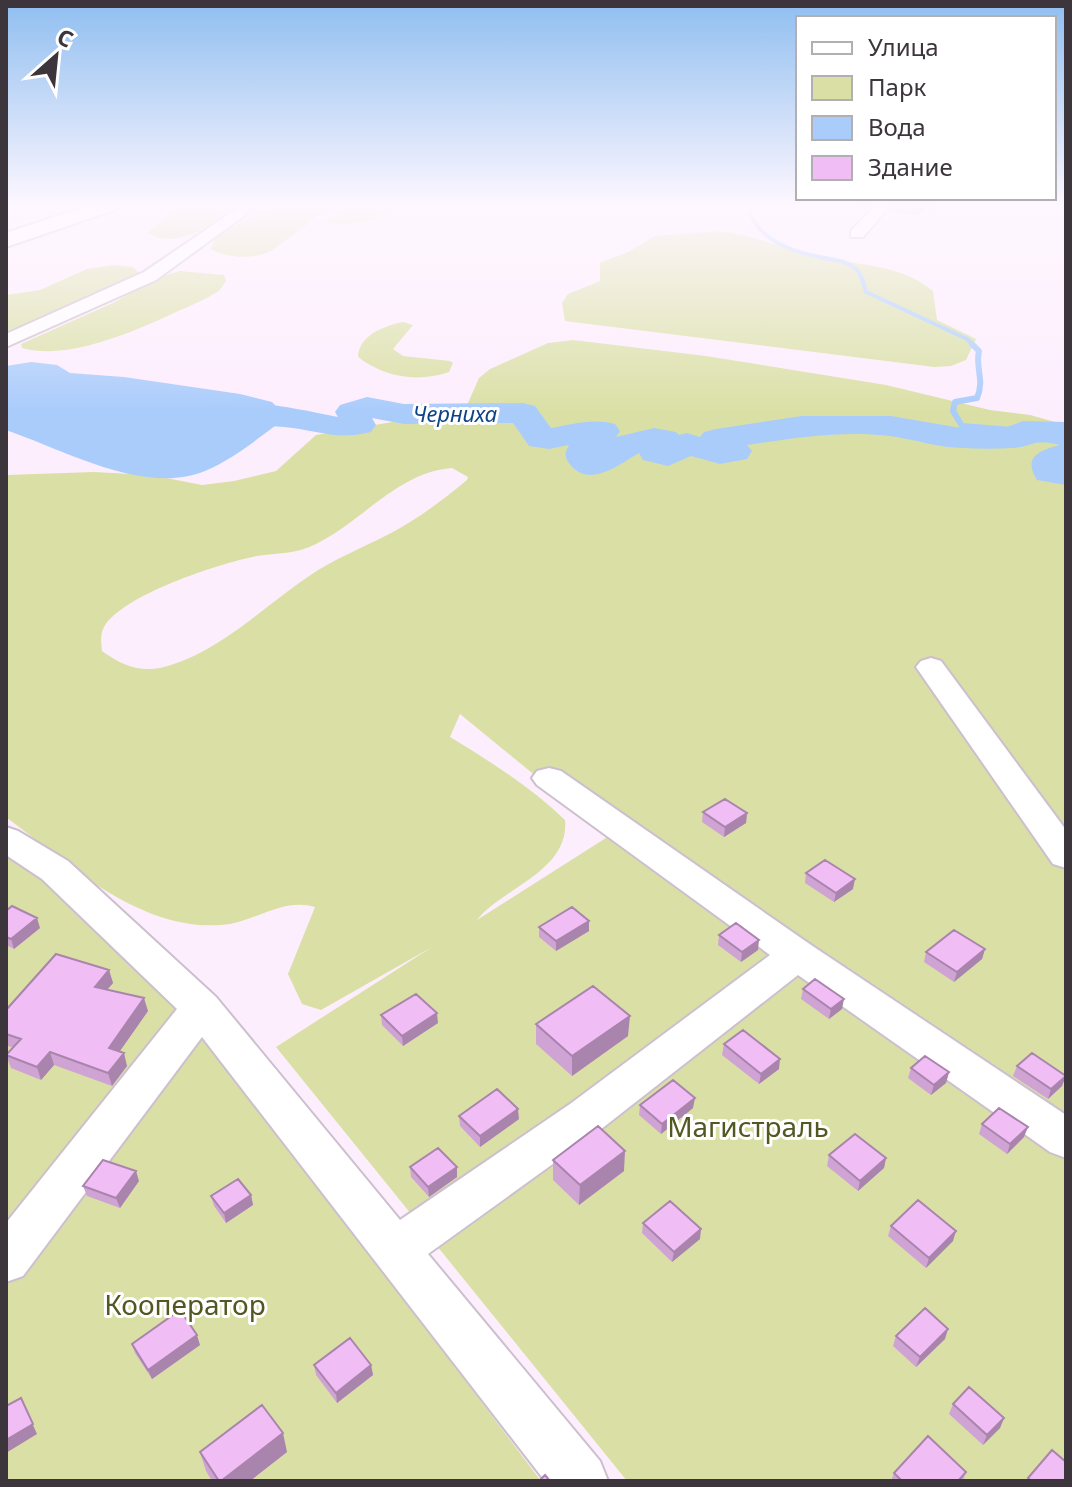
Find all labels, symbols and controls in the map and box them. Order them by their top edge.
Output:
north arrow [16,16,96,96]
legend [796,16,1056,200]
text: С [52,21,79,54]
text: Улица [868,30,939,63]
text: Парк [868,70,927,103]
text: Вода [868,110,926,143]
text: Здание [868,150,953,183]
water label: Черниха [413,398,497,428]
park label: Магистраль [667,1107,829,1145]
park label: Кооператор [104,1285,266,1323]

